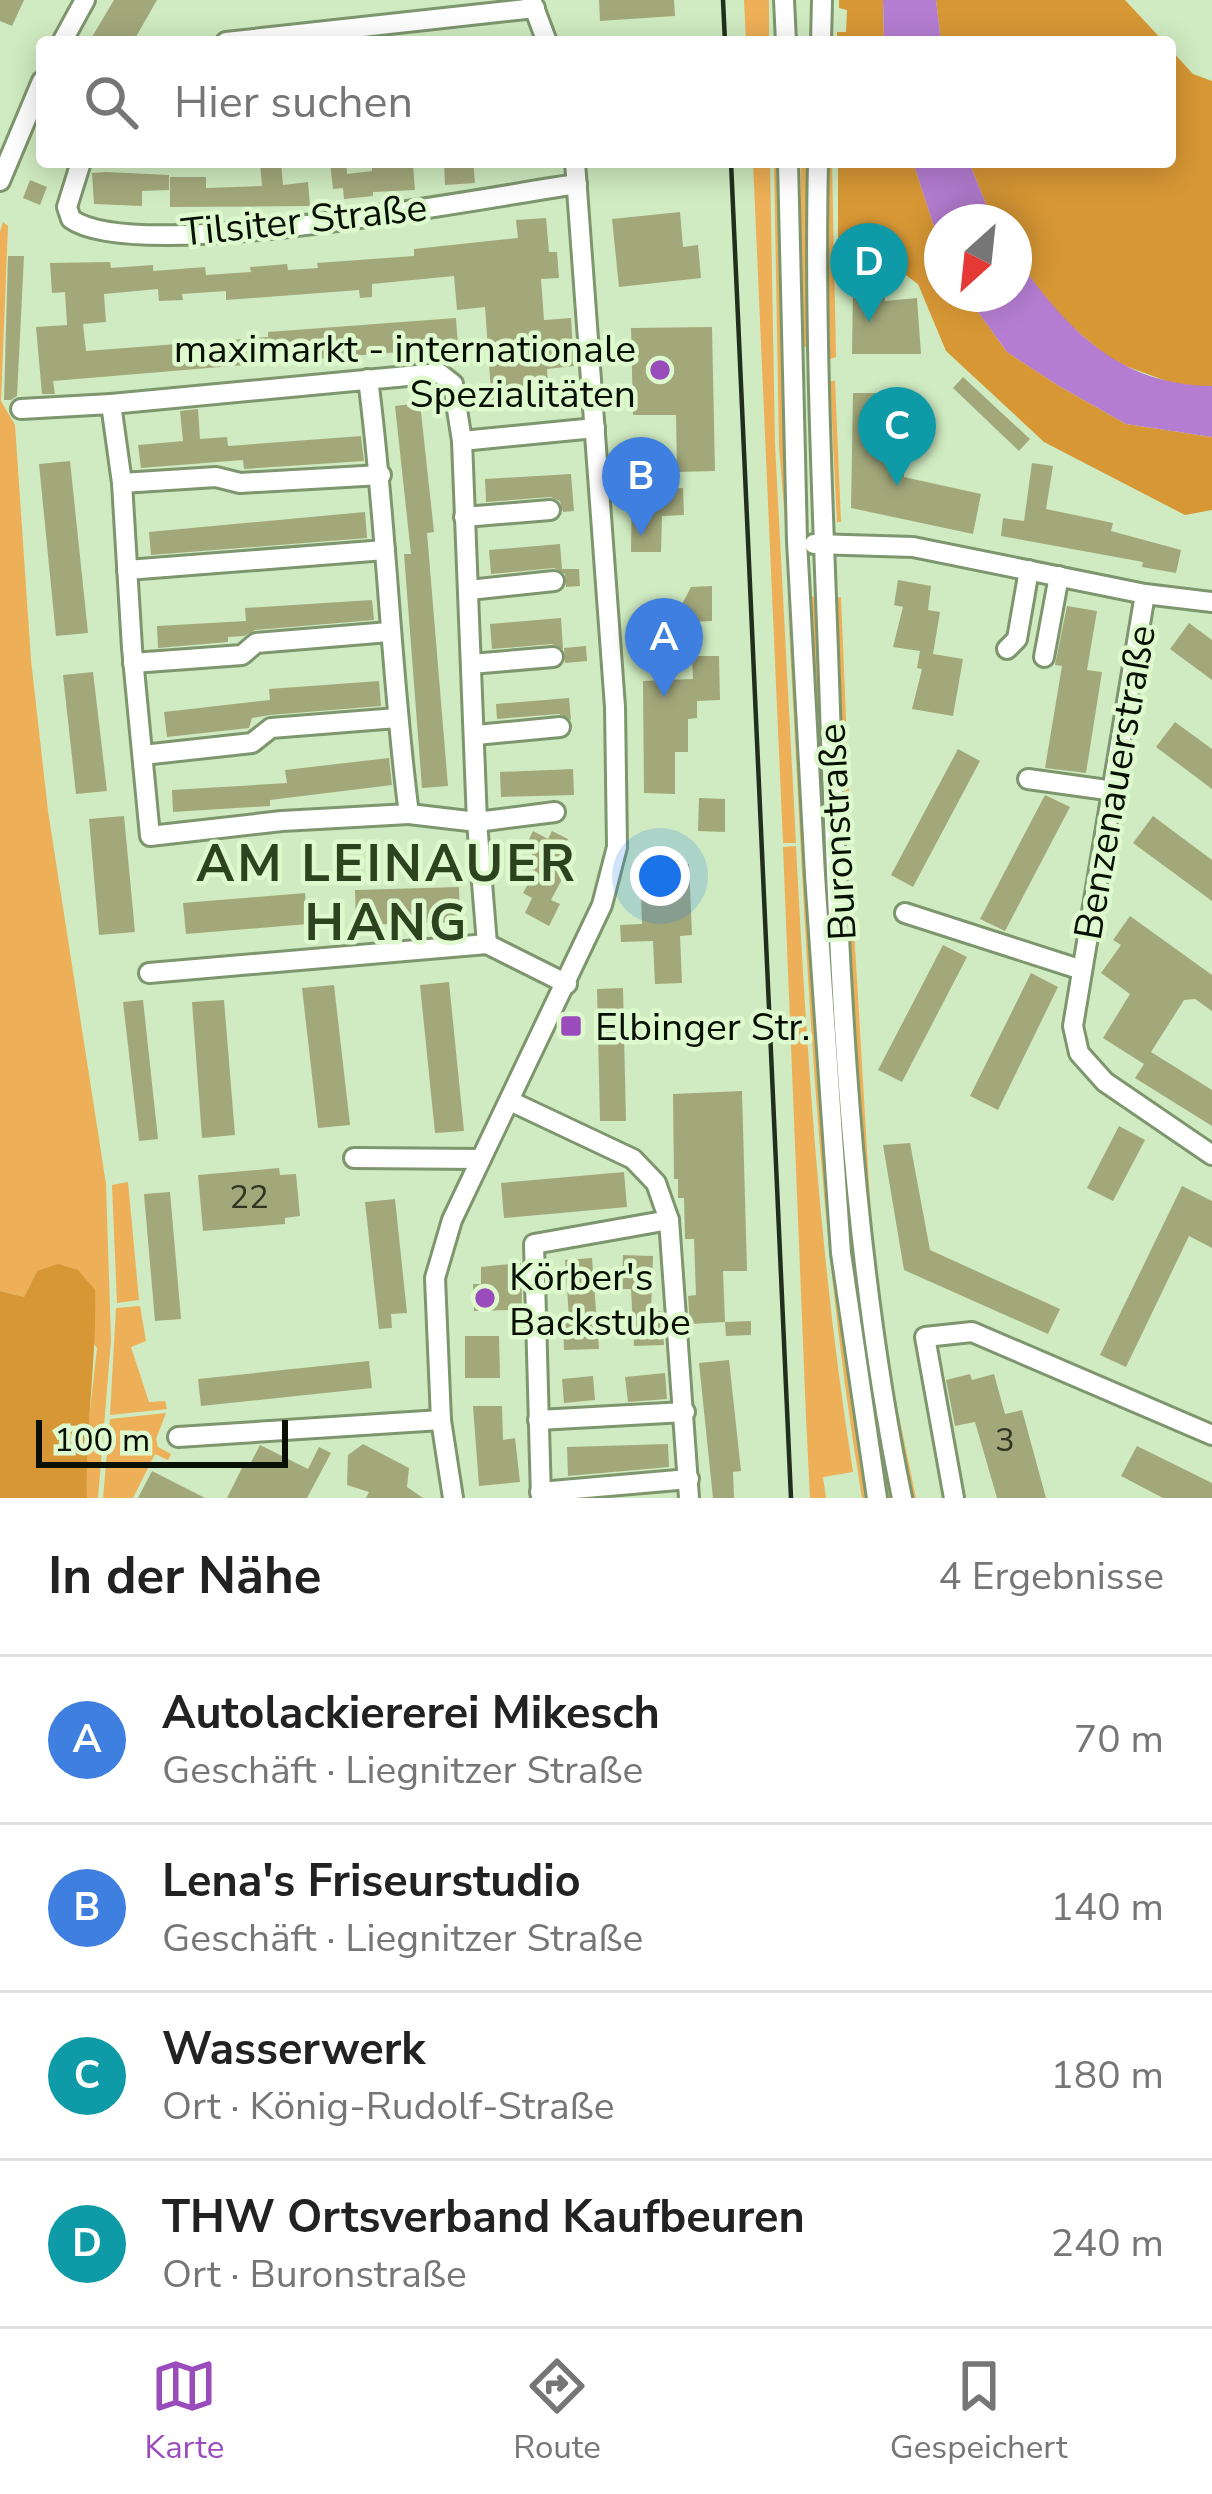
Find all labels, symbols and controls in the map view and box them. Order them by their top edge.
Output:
search box [36,36,1176,168]
icon: search [78,69,144,135]
text: Hier suchen [174,72,413,133]
street label: Tilsiter Straße [179,181,430,260]
north arrow [924,204,1032,312]
pin: D [830,223,908,322]
place label: maximarkt - internationale Spezialitäten [174,323,636,421]
marker: maximarkt - internationale Spezialitäten [647,357,673,383]
pin: C [858,387,936,486]
pin: B [602,437,680,536]
pin: A [625,598,703,697]
street label: Benzenauerstraße [1062,621,1169,944]
street label: Buronstraße [805,722,870,942]
district label: AM LEINAUER HANG [196,829,578,958]
your location [630,846,690,906]
place label: Elbinger Str. [595,1001,810,1054]
marker: Elbinger Str. [558,1013,584,1039]
house number: 22 [229,1175,269,1220]
place label: Körber's Backstube [509,1251,691,1349]
marker: Körber's Backstube [472,1285,498,1311]
scale bar [36,1414,288,1467]
text: 100 m [54,1418,150,1463]
house number: 3 [995,1418,1015,1463]
text: In der Nähe [48,1541,321,1611]
text: 4 Ergebnisse [938,1550,1164,1603]
text: Autolackiererei Mikesch [162,1683,660,1744]
text: A [72,1713,102,1766]
text: 70 m [1074,1713,1164,1766]
text: Geschäft · Liegnitzer Straße [162,1744,643,1797]
text: Lena's Friseurstudio [162,1851,581,1912]
text: B [74,1881,100,1934]
text: 140 m [1050,1881,1164,1934]
text: Geschäft · Liegnitzer Straße [162,1912,643,1965]
text: Wasserwerk [162,2019,425,2080]
text: C [74,2049,100,2102]
text: 180 m [1050,2049,1164,2102]
text: Ort · König-Rudolf-Straße [162,2080,614,2133]
text: THW Ortsverband Kaufbeuren [162,2187,805,2248]
text: D [72,2217,102,2270]
text: 240 m [1050,2217,1164,2270]
text: Ort · Buronstraße [162,2248,467,2301]
tab: Karte [145,2353,224,2470]
tab: Route [513,2353,601,2470]
tab: Gespeichert [890,2353,1067,2470]

